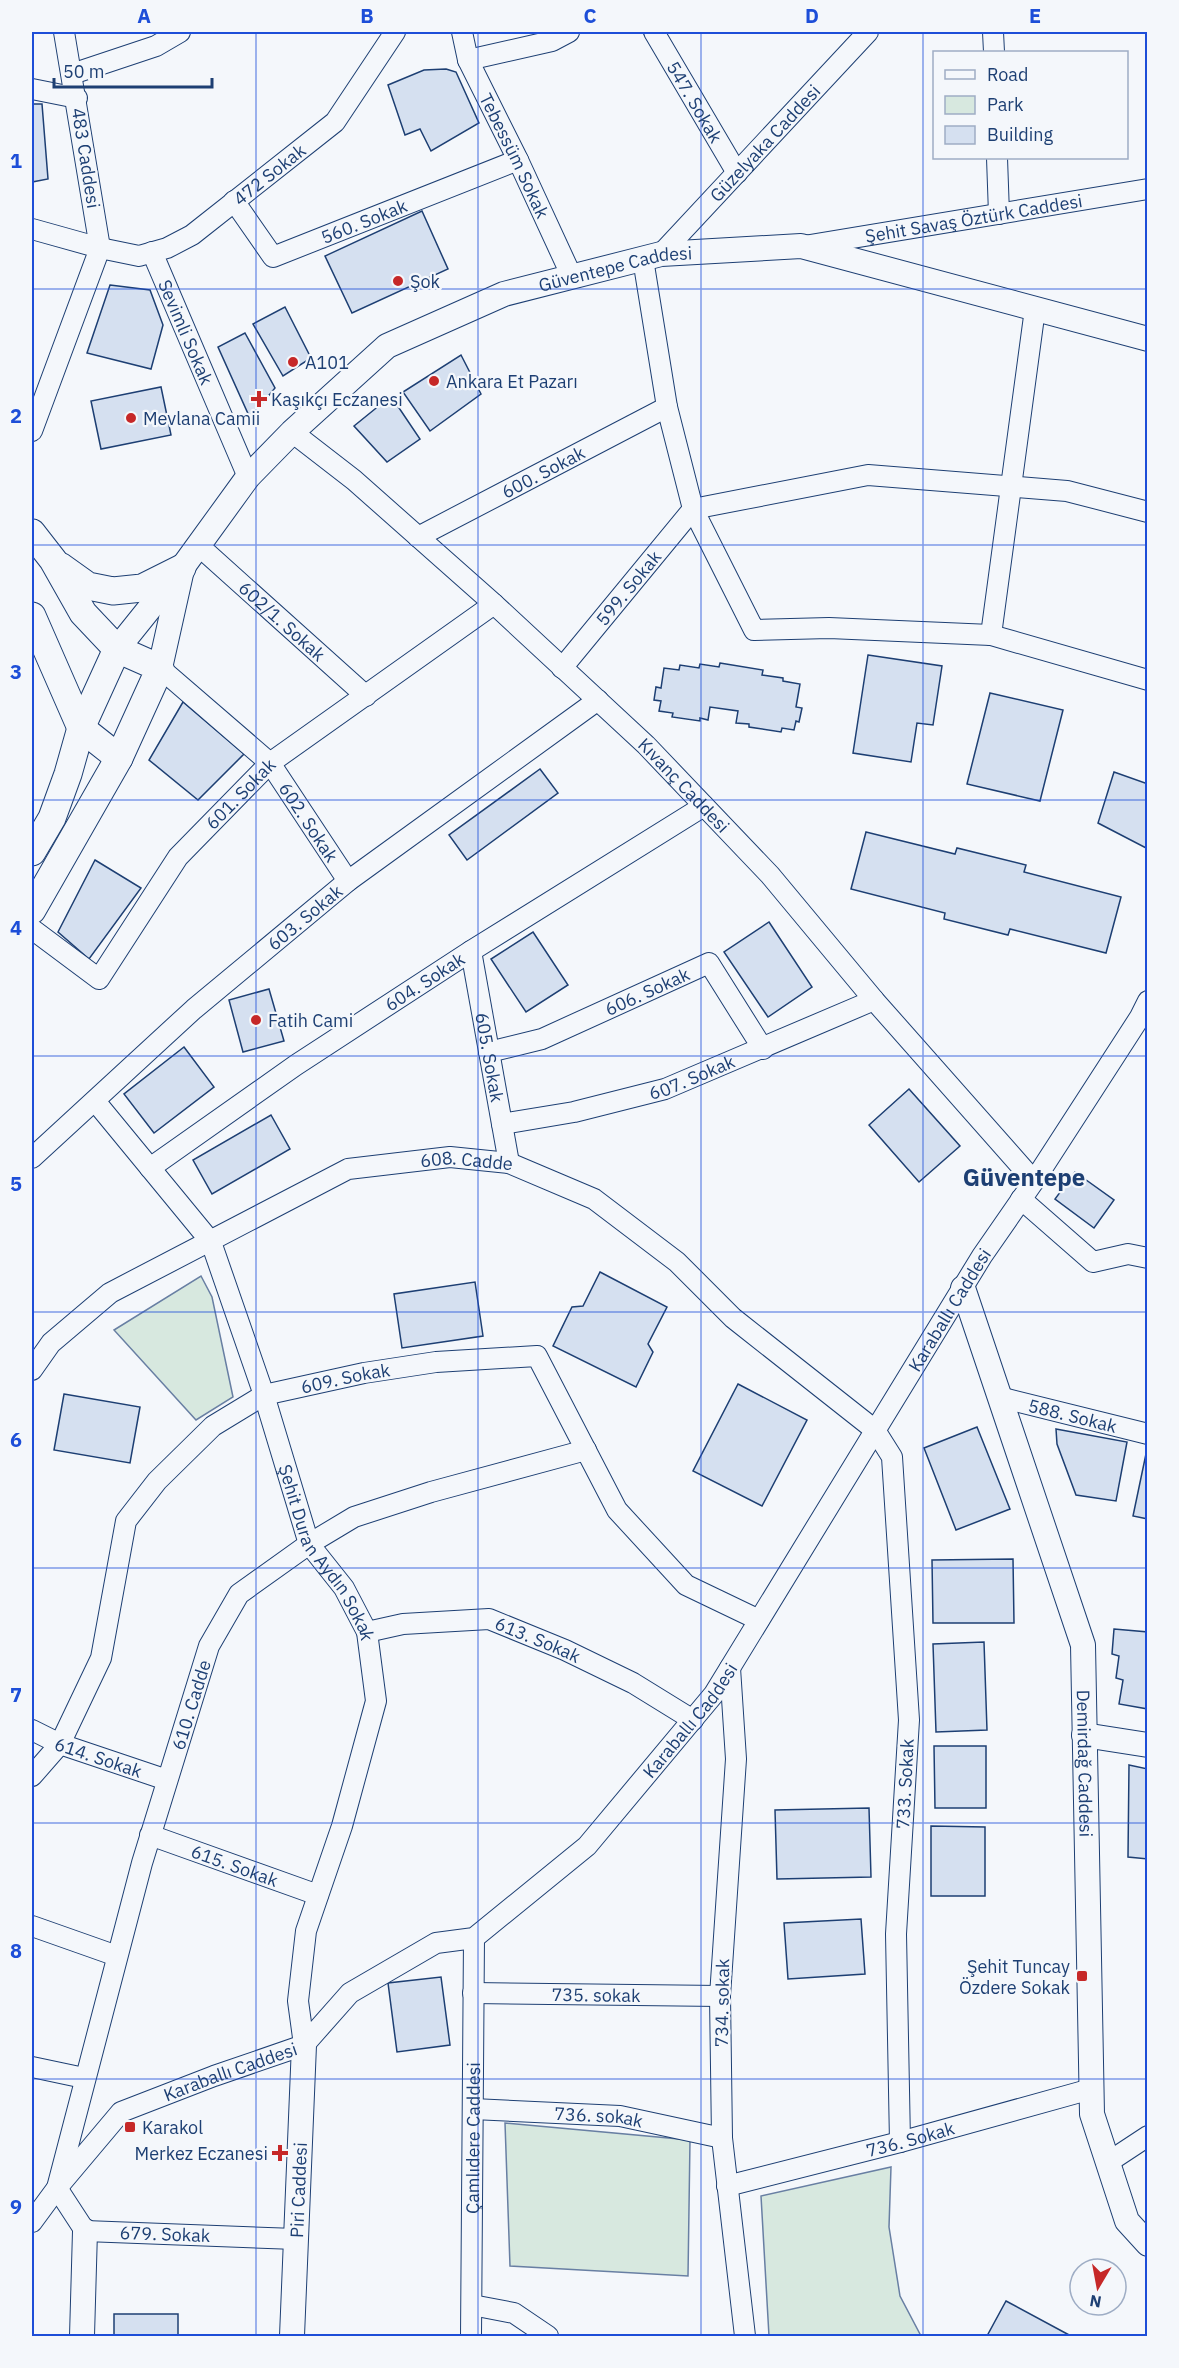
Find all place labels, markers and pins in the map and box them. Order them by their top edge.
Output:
place label: Şok [410,270,441,293]
marker: Şok [391,274,405,288]
place label: A101 [305,351,349,374]
marker: A101 [286,355,300,369]
place label: Ankara Et Pazarı [446,370,578,393]
marker: Ankara Et Pazarı [427,374,441,388]
place label: Kaşıkçı Eczanesi [271,388,403,411]
marker: Kaşıkçı Eczanesi [252,392,266,406]
place label: Mevlana Camii [143,407,260,430]
marker: Mevlana Camii [124,411,138,425]
place label: Fatih Cami [268,1009,353,1032]
marker: Fatih Cami [249,1013,263,1027]
place label: Şehit Tuncay Özdere Sokak [959,1955,1071,1999]
marker: Şehit Tuncay Özdere Sokak [1075,1969,1089,1983]
place label: Karakol [142,2116,203,2139]
marker: Karakol [123,2120,137,2134]
place label: Merkez Eczanesi [135,2142,268,2165]
marker: Merkez Eczanesi [273,2146,287,2160]

